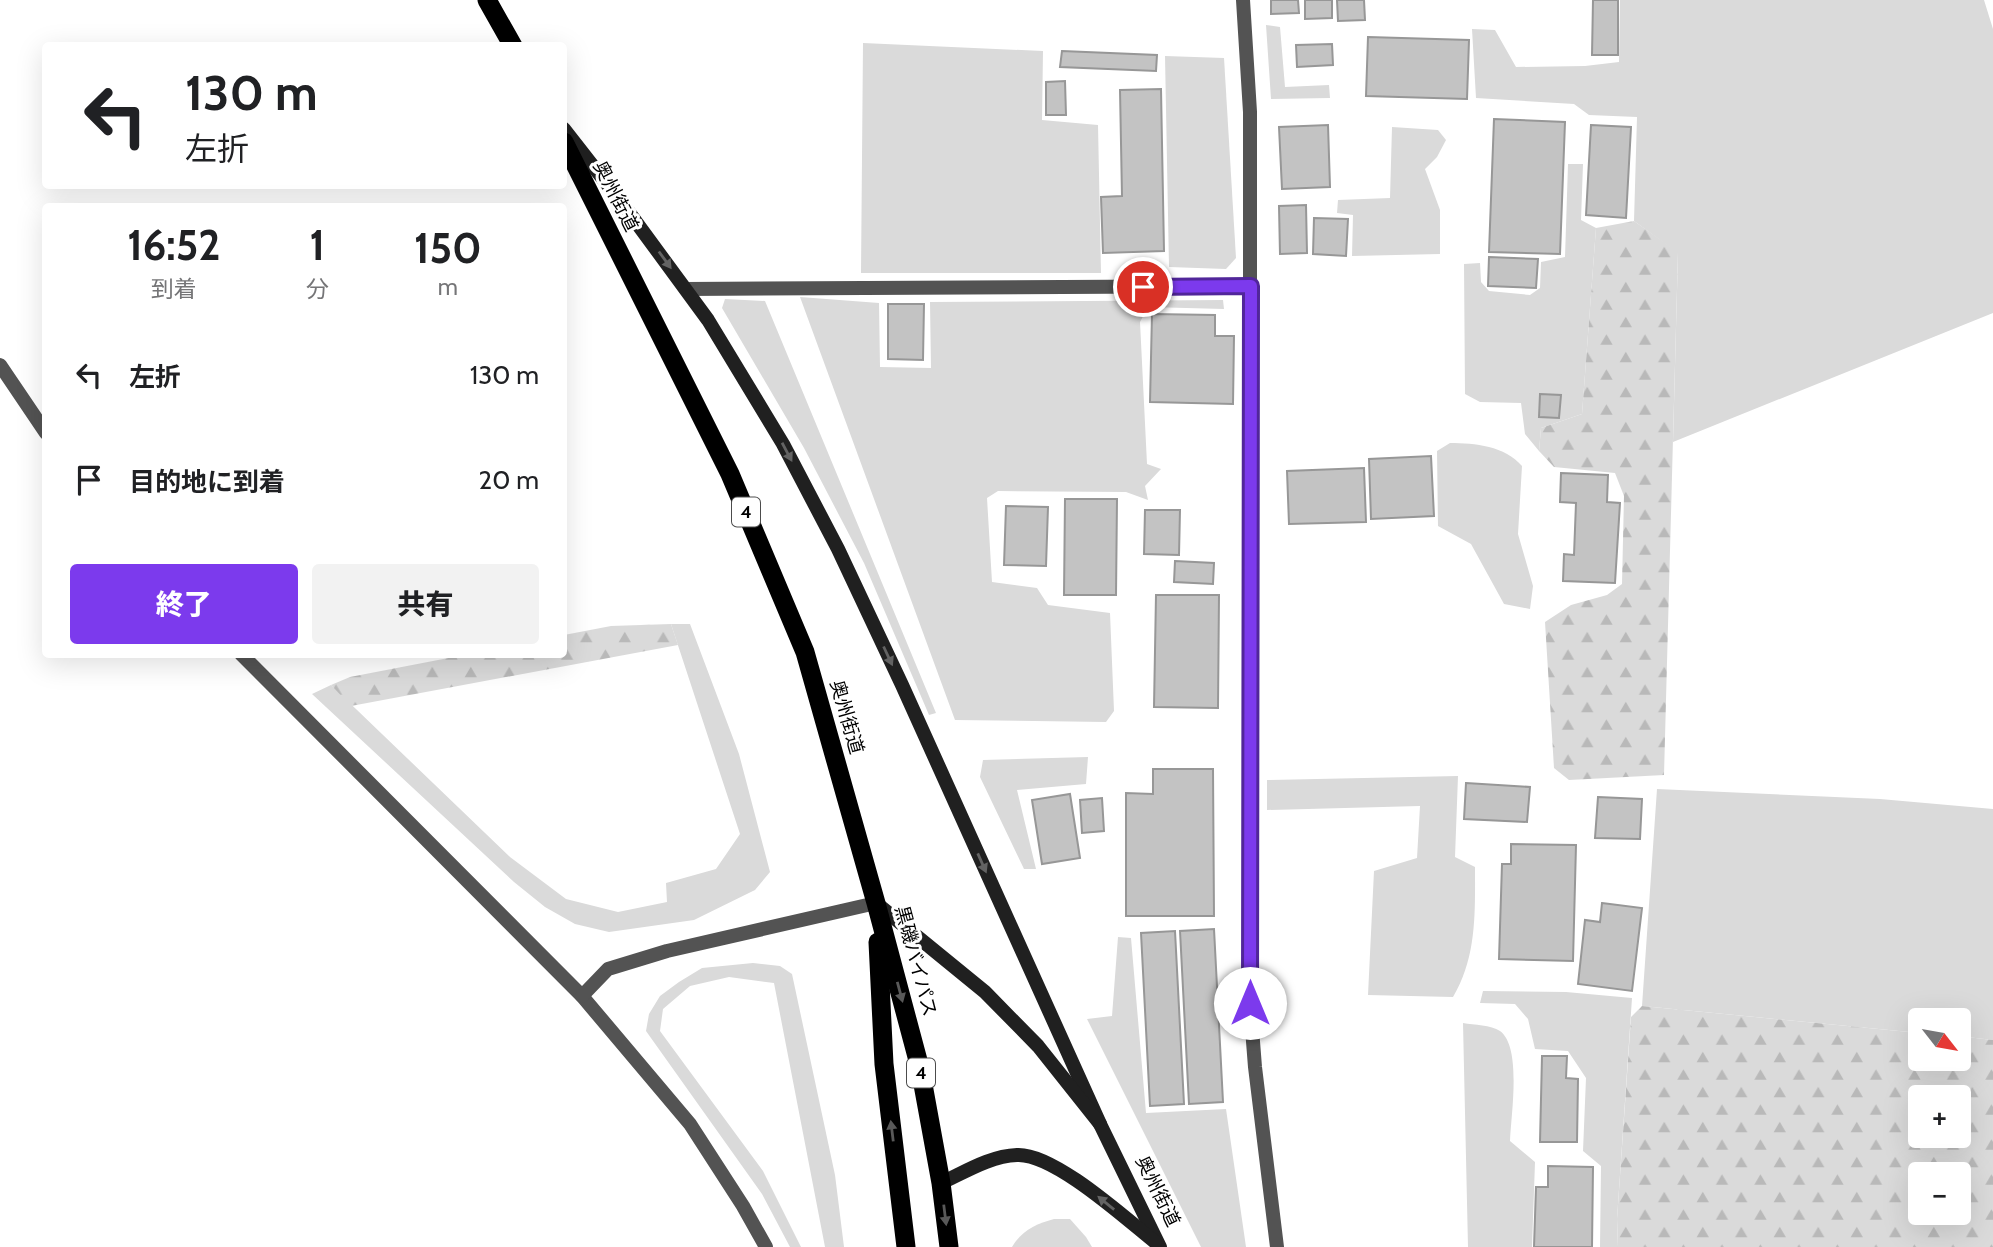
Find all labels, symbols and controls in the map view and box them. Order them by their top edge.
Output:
text: 130 m [185,63,318,122]
icon: left [70,70,161,161]
text: 左折 [185,129,249,168]
street label: 奥州街道 [588,157,644,235]
text: 16:52 [127,219,220,271]
text: 1 [309,219,325,271]
text: 150 [414,222,482,274]
one-way arrow [658,251,672,270]
pin [1113,257,1173,317]
icon: arrive [1124,268,1162,306]
text: m [438,273,458,301]
text: 到着 [151,275,197,303]
text: 分 [306,275,329,303]
icon: left [70,356,108,394]
text: 130 m [470,359,539,391]
text: 左折 [129,361,181,393]
one-way arrow [782,442,793,462]
icon: arrive [70,461,108,499]
text: 20 m [479,464,539,496]
text: 目的地に到着 [129,466,285,498]
road number: 4 [732,498,760,526]
button: 終了 [70,564,298,644]
button: 共有 [312,564,539,644]
one-way arrow [883,646,894,666]
street label: 奥州街道 [825,677,869,757]
one-way arrow [976,853,988,873]
street label: 黒磯バイパス [890,903,942,1019]
position arrow [1213,966,1287,1040]
one-way arrow [896,982,906,1003]
north arrow [1908,1008,1970,1071]
map controls [1908,1008,1971,1225]
road number: 4 [907,1058,935,1088]
button: + [1908,1085,1971,1148]
one-way arrow [887,1119,898,1141]
street label: 奥州街道 [1131,1152,1185,1230]
button: − [1908,1162,1971,1225]
one-way arrow [1097,1196,1115,1210]
one-way arrow [940,1204,951,1226]

